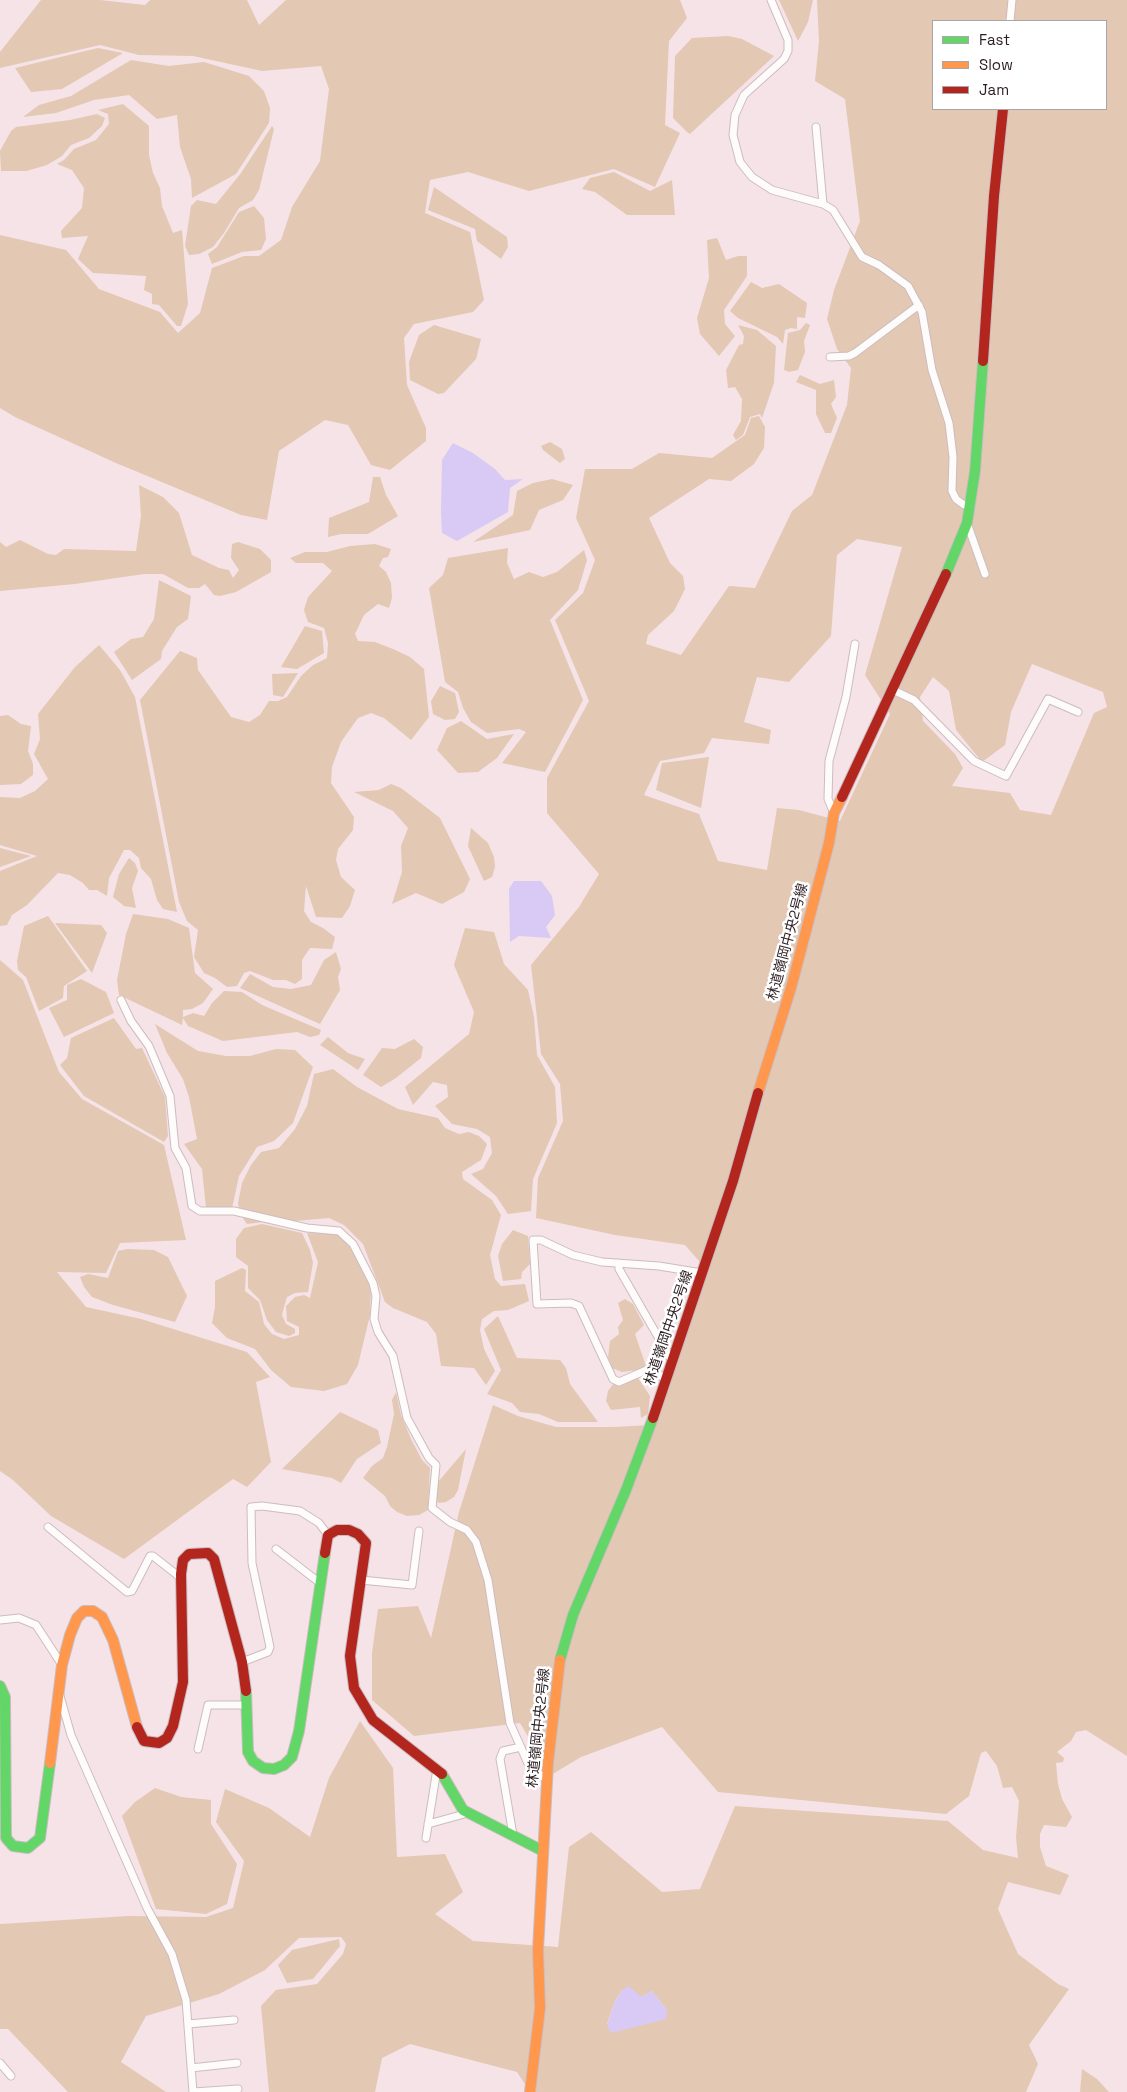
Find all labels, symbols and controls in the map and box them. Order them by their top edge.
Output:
legend [932,20,1107,110]
text: Fast [979,30,1010,49]
text: Slow [979,55,1013,74]
text: Jam [979,80,1009,99]
street label: 林道嶺岡中央2号線 [764,882,812,1002]
street label: 林道嶺岡中央2号線 [641,1268,697,1388]
street label: 林道嶺岡中央2号線 [524,1667,554,1789]

